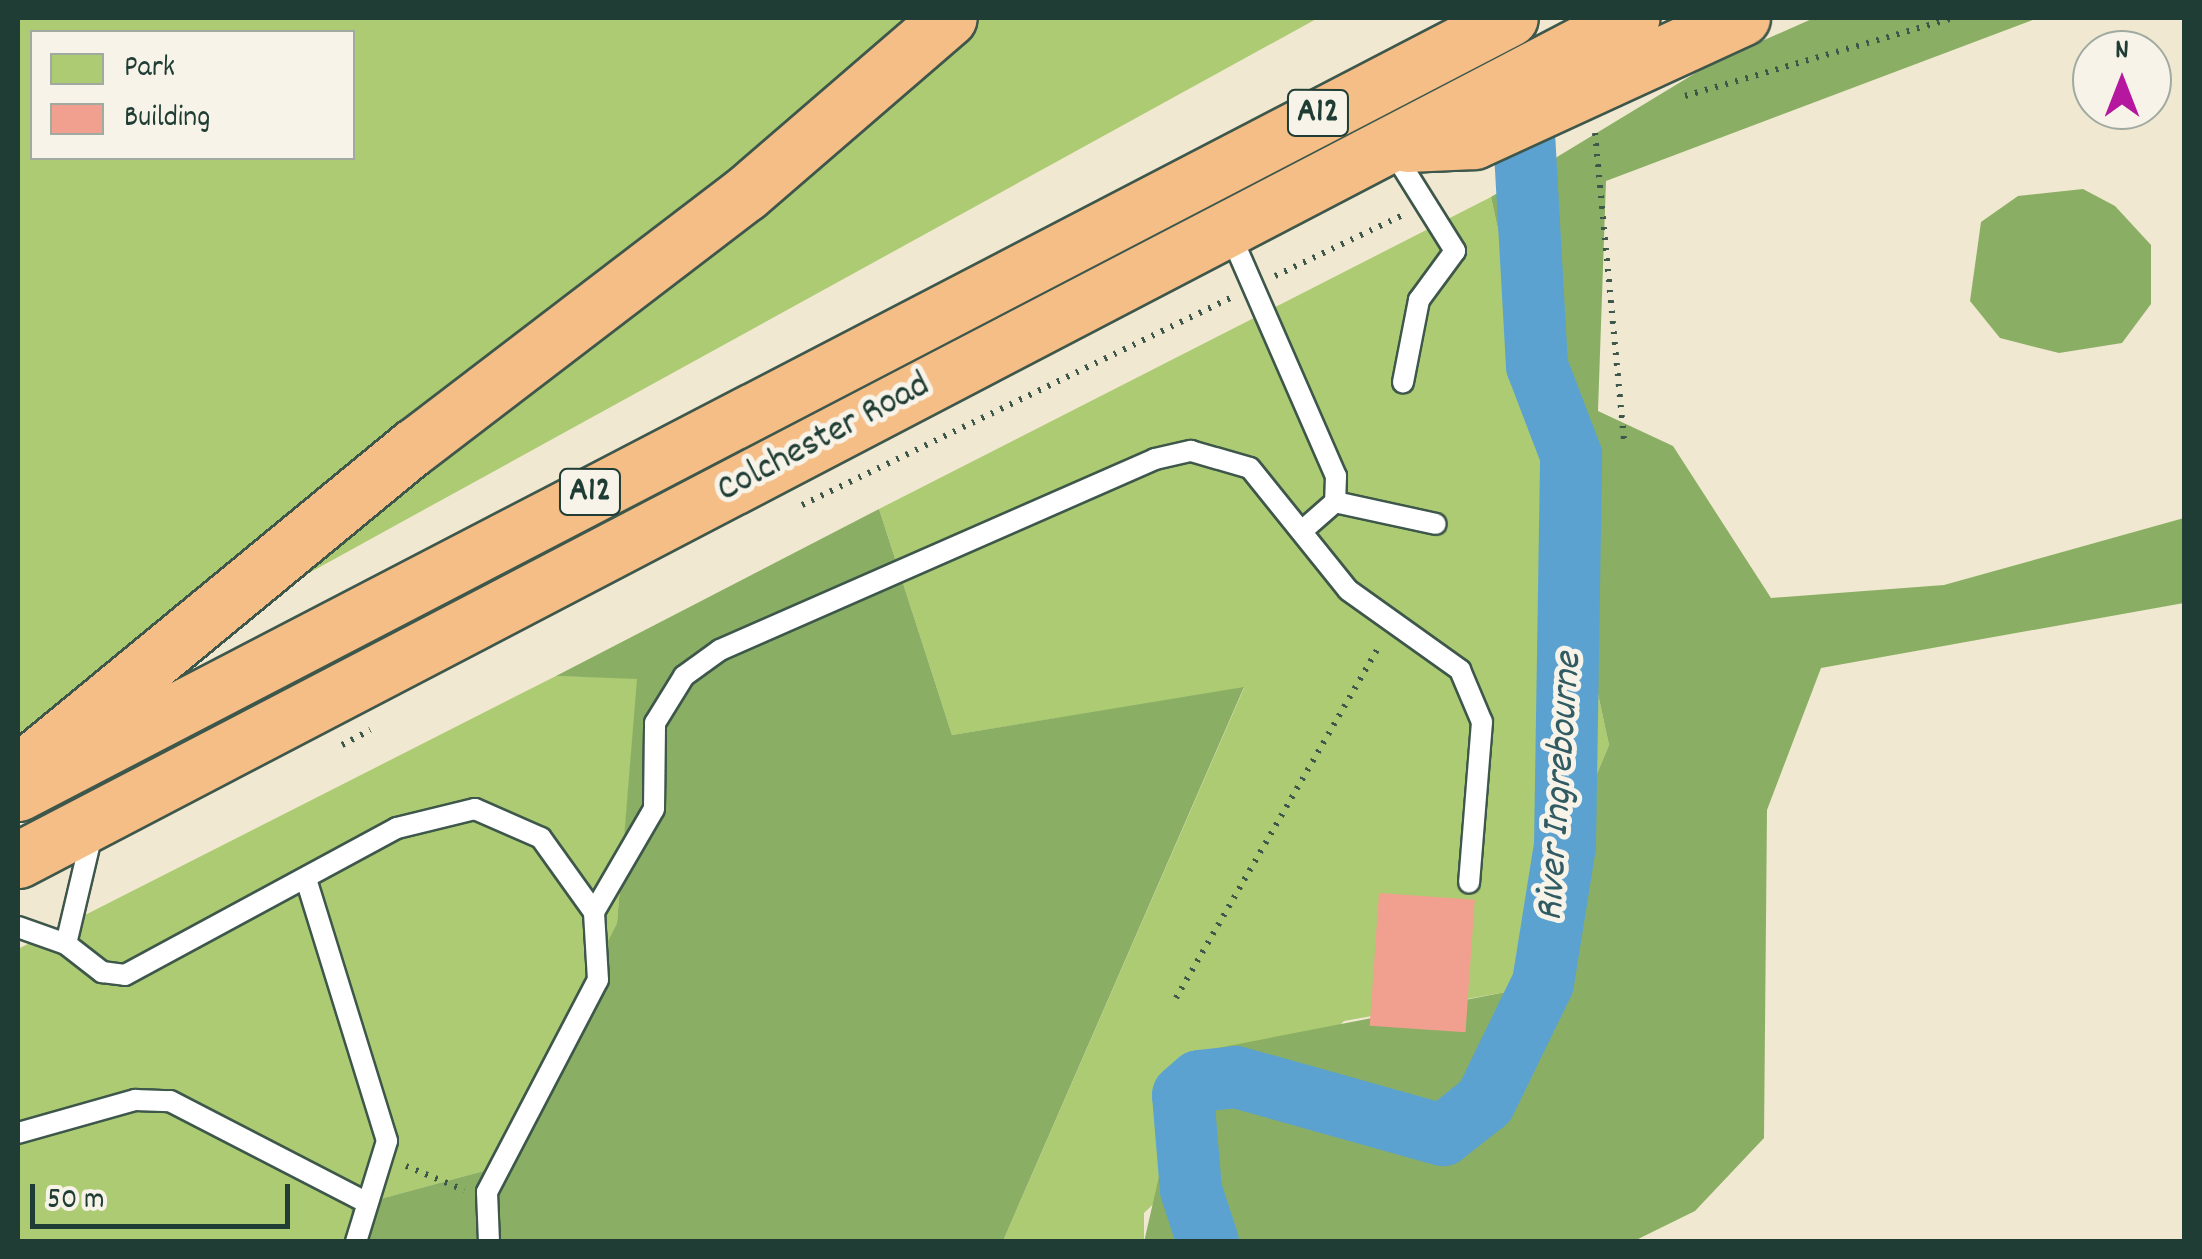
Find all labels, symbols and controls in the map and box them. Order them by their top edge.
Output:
legend [30,30,355,160]
north arrow [2072,30,2172,130]
text: N [2115,32,2129,72]
text: Park [124,48,175,91]
road number: A12 [1286,83,1350,143]
text: Building [124,98,210,141]
street label: Colchester Road [710,364,938,514]
road number: A12 [558,462,622,522]
water label: River Ingrebourne [1529,651,1595,923]
scale bar [35,1164,295,1226]
text: 50 m [47,1180,105,1223]

